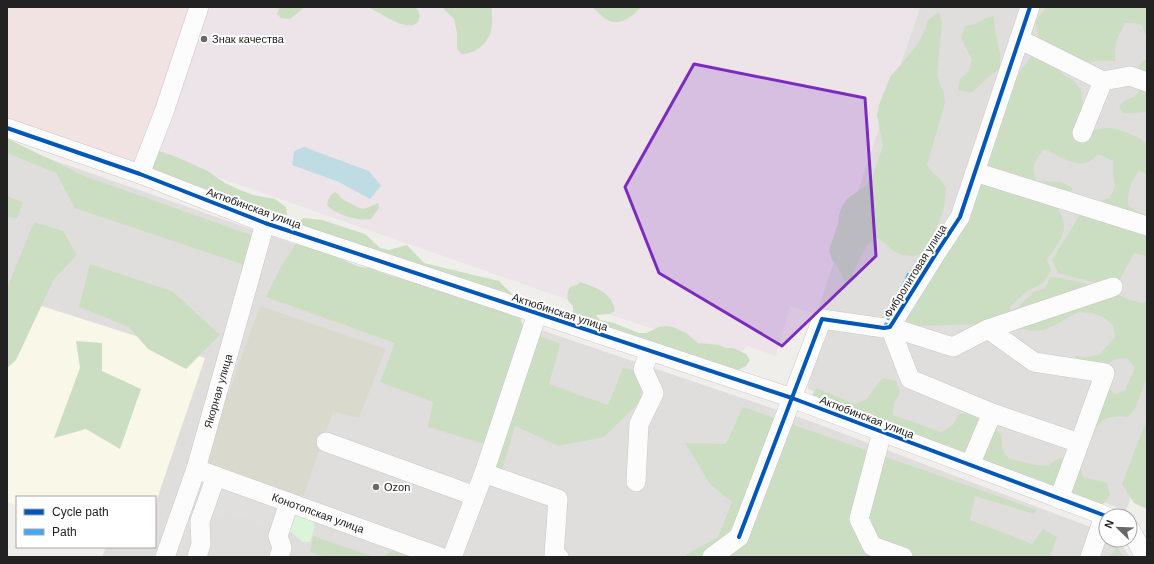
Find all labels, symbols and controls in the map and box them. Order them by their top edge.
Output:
place label: Знак качества [212,33,285,45]
marker: Знак качества [199,34,209,44]
street label: Актюбинская улица [205,185,304,231]
street label: Фибролитовая улица [881,222,949,320]
street label: Актюбинская улица [511,291,610,333]
street label: Якорная улица [202,352,235,429]
street label: Актюбинская улица [818,393,917,441]
place label: Ozon [384,481,410,493]
marker: Ozon [371,482,381,492]
street label: Конотопская улица [270,491,367,536]
legend [16,496,156,548]
text: Cycle path [52,505,109,519]
north arrow [1098,508,1138,548]
text: N [1102,518,1116,530]
text: Path [52,525,77,539]

